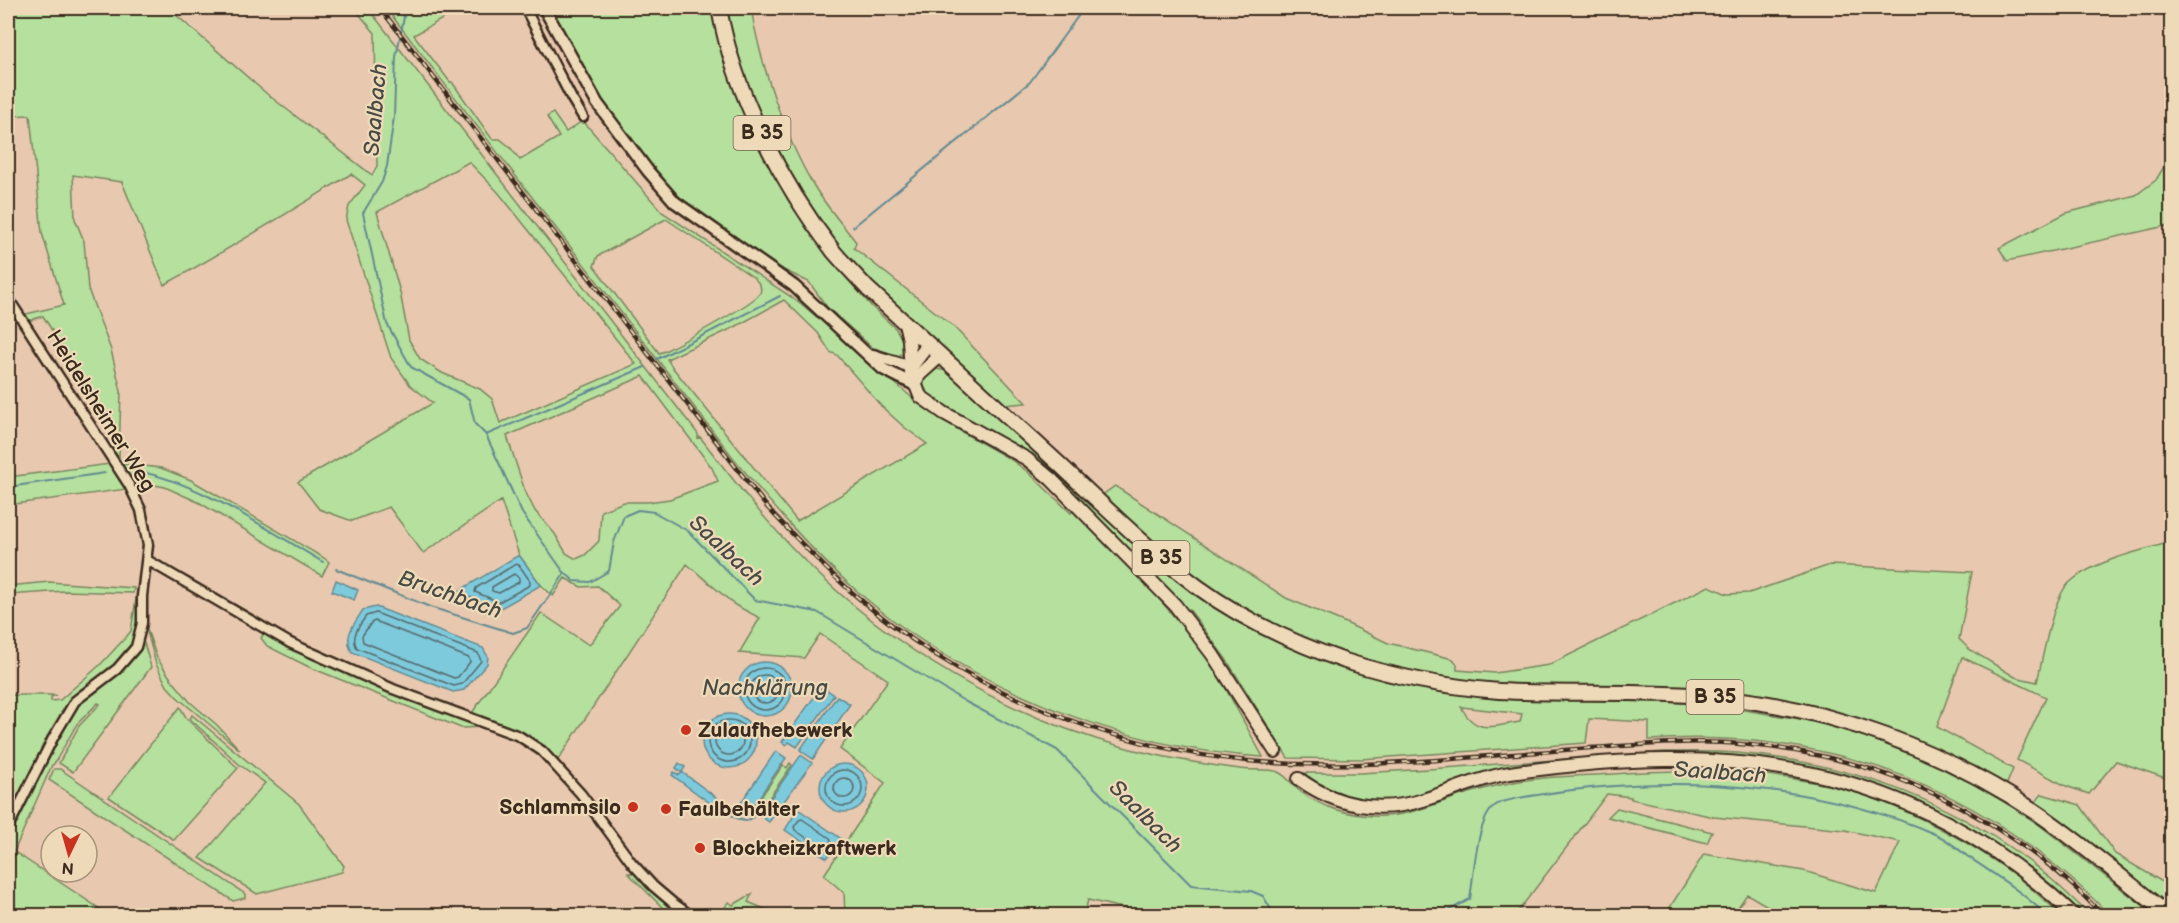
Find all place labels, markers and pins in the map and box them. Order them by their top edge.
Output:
place label: Zulaufhebewerk [698,718,852,743]
marker: Zulaufhebewerk [679,723,693,737]
place label: Schlammsilo [499,795,621,820]
place label: Faulbehälter [678,797,800,822]
marker: Schlammsilo [626,800,640,814]
marker: Faulbehälter [659,802,673,816]
place label: Blockheizkraftwerk [712,836,896,861]
marker: Blockheizkraftwerk [693,841,707,855]

